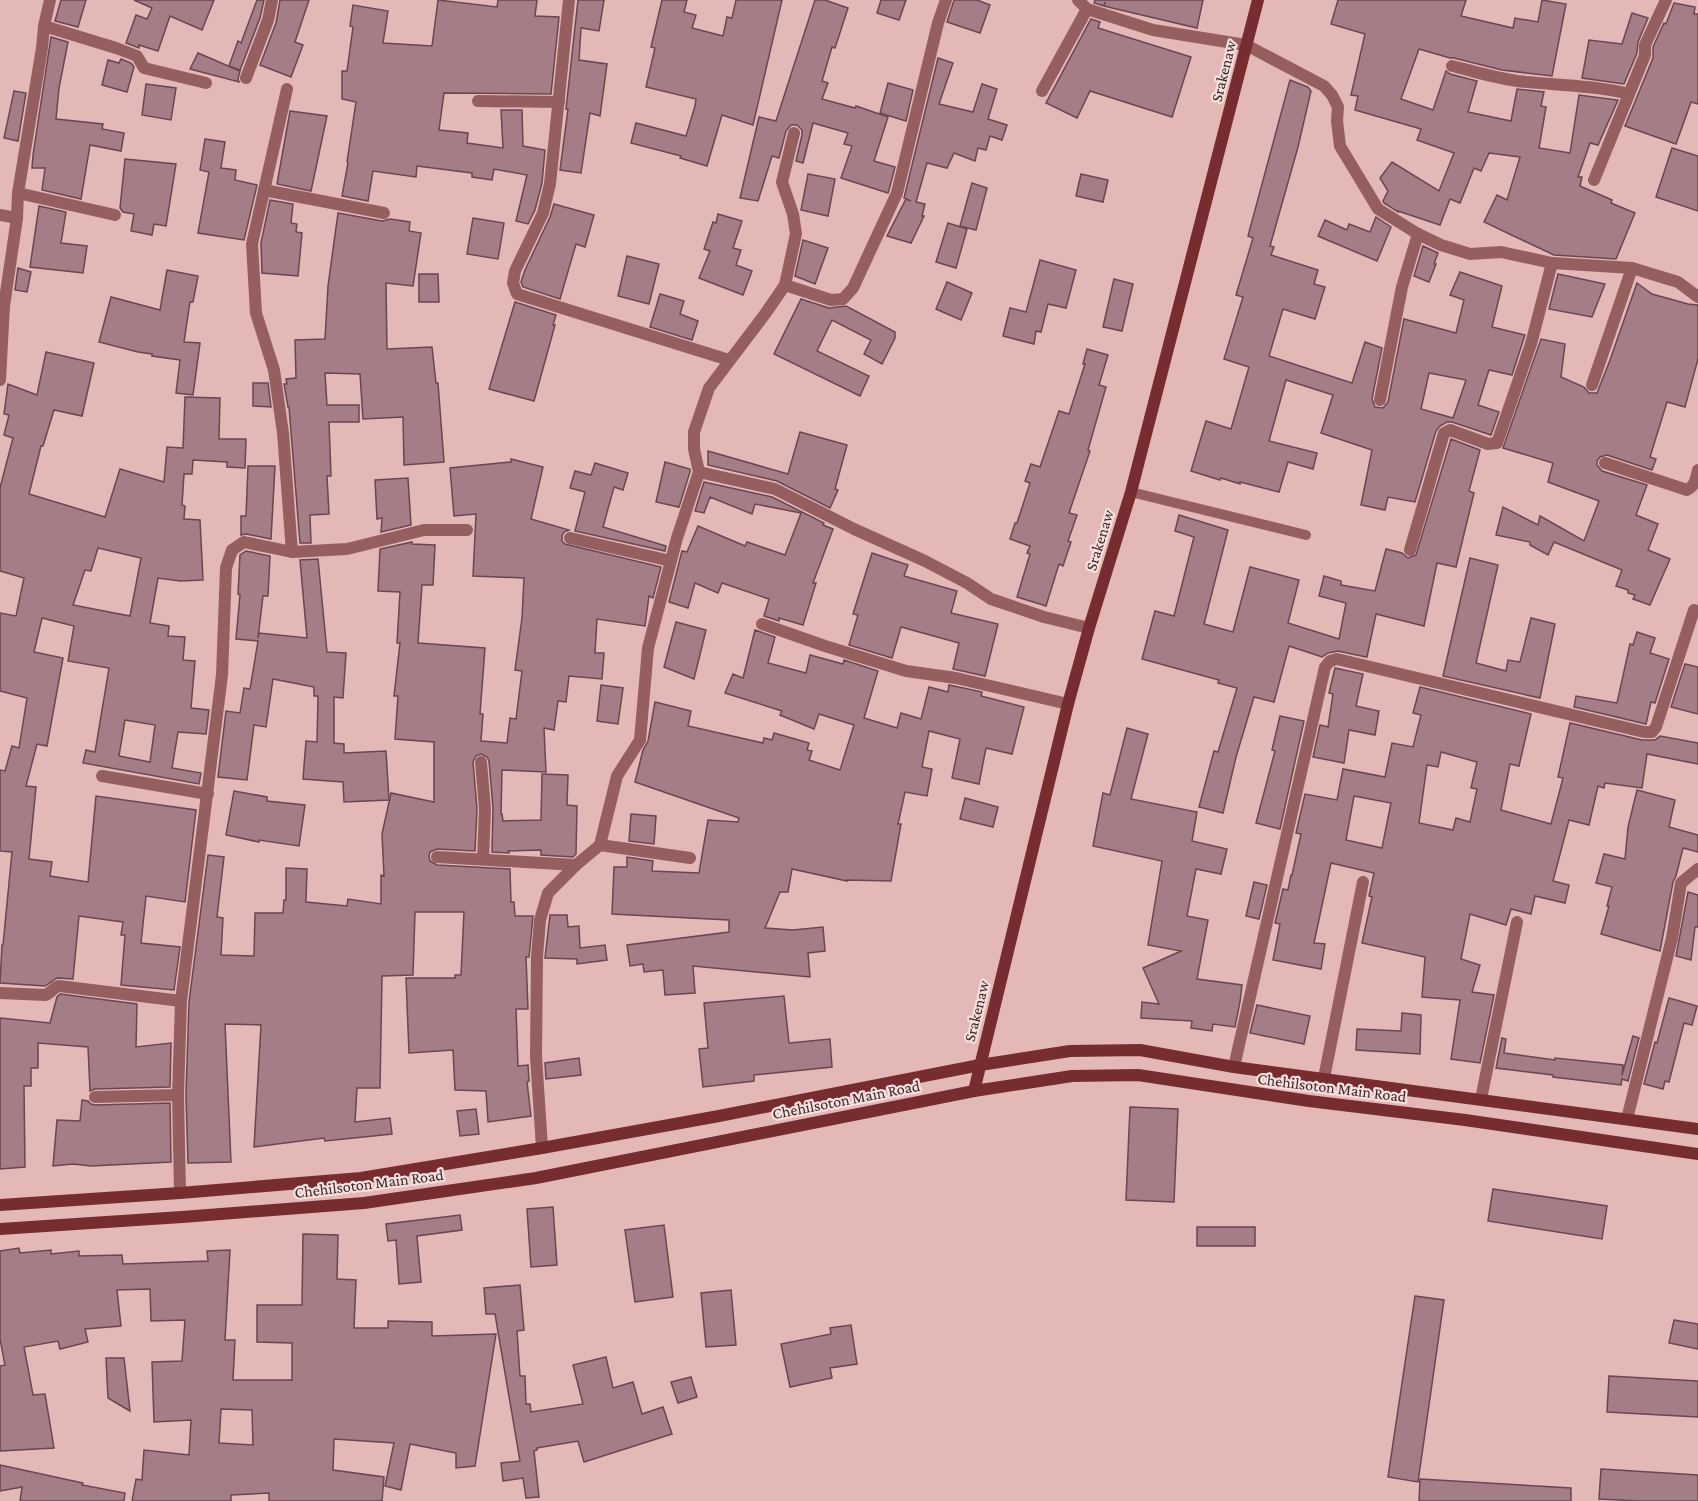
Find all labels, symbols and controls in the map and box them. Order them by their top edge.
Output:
street label: Srakenaw [1208,39,1239,104]
street label: Srakenaw [1082,508,1117,573]
street label: Srakenaw [961,979,992,1044]
street label: Chehilsoton Main Road [1257,1070,1408,1105]
street label: Chehilsoton Main Road [771,1077,922,1122]
street label: Chehilsoton Main Road [294,1166,445,1201]

